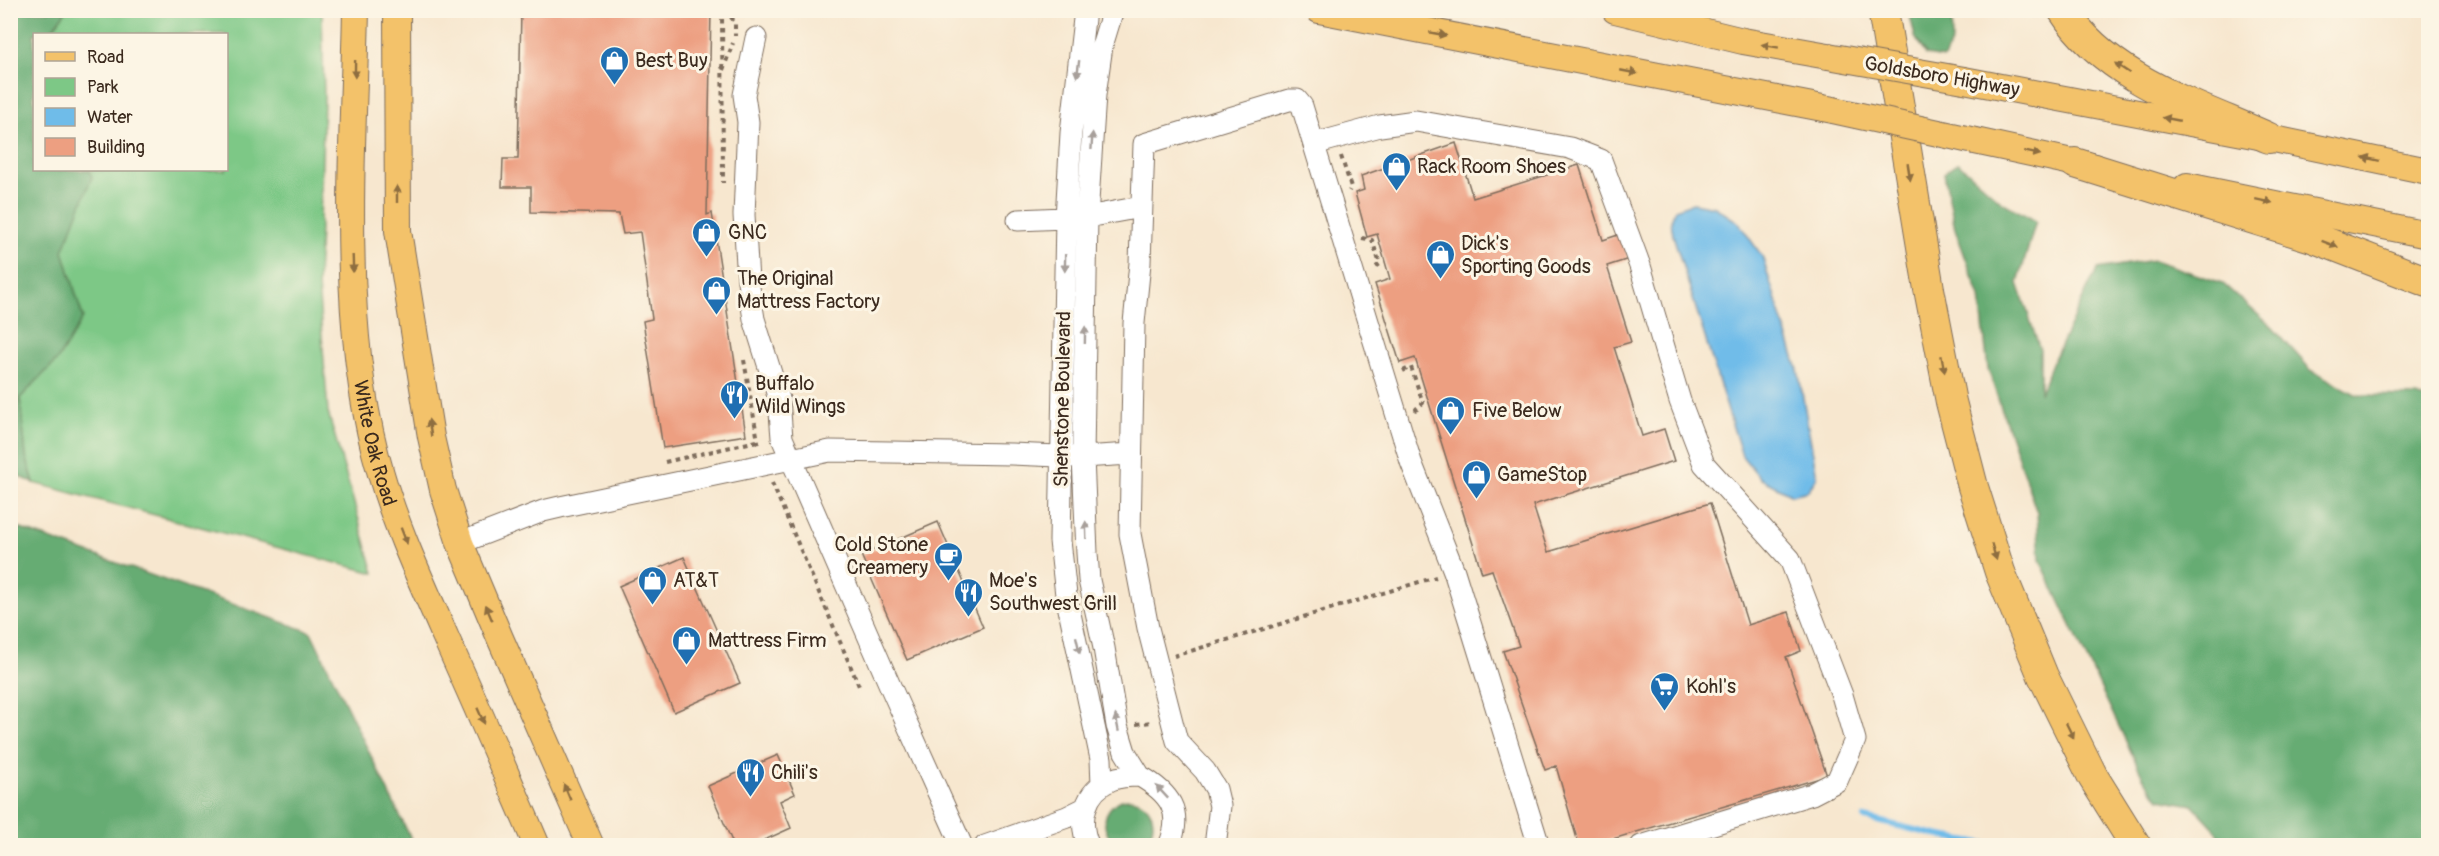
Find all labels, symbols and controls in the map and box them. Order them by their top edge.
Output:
one-way arrow [1429,30,1448,39]
legend [33,33,228,171]
one-way arrow [1761,41,1780,50]
shop icon: Best Buy [598,44,630,86]
text: Road [87,46,124,69]
place label: Best Buy [635,48,708,73]
street label: Goldsboro Highway [1862,51,2022,103]
one-way arrow [350,59,360,78]
one-way arrow [1073,59,1082,78]
one-way arrow [2114,62,2131,73]
one-way arrow [1620,68,1639,77]
text: Park [87,76,119,99]
text: Water [87,106,133,129]
one-way arrow [2161,114,2180,123]
one-way arrow [1087,131,1096,150]
text: Building [87,136,145,159]
one-way arrow [2023,149,2041,159]
shop icon: Rack Room Shoes [1380,150,1412,192]
place label: Rack Room Shoes [1417,154,1566,179]
one-way arrow [2362,154,2381,163]
one-way arrow [1905,163,1914,182]
one-way arrow [392,184,402,203]
one-way arrow [2255,197,2274,207]
shop icon: GNC [691,216,723,258]
place label: GNC [728,220,767,245]
place label: Dick's Sporting Goods [1461,231,1591,279]
shop icon: Dick's Sporting Goods [1424,238,1456,280]
one-way arrow [2322,239,2340,249]
one-way arrow [1060,253,1069,272]
one-way arrow [348,254,358,273]
place label: The Original Mattress Factory [737,266,880,314]
shop icon: The Original Mattress Factory [700,274,732,316]
street label: Shenstone Boulevard [1048,311,1077,487]
one-way arrow [1080,326,1090,345]
one-way arrow [1939,355,1948,374]
place label: Buffalo Wild Wings [755,371,845,419]
street label: White Oak Road [348,378,402,509]
restaurant icon: Buffalo Wild Wings [718,378,750,420]
shop icon: Five Below [1435,394,1467,436]
place label: Five Below [1472,398,1562,423]
one-way arrow [425,418,434,437]
shop icon: GameStop [1460,458,1492,500]
place label: GameStop [1497,462,1587,487]
one-way arrow [1081,521,1091,540]
one-way arrow [399,528,409,546]
place label: Cold Stone Creamery [835,532,928,580]
cafe icon: Cold Stone Creamery [933,540,965,582]
one-way arrow [1990,543,1999,561]
shop icon: AT&T [636,564,668,606]
place label: AT&T [673,568,719,593]
place label: Moe's Southwest Grill [989,568,1117,616]
restaurant icon: Moe's Southwest Grill [952,576,984,618]
one-way arrow [484,604,493,622]
shop icon: Mattress Firm [671,624,703,666]
place label: Mattress Firm [708,628,827,653]
one-way arrow [1073,636,1083,654]
supermarket icon: Kohl's [1649,670,1681,712]
place label: Kohl's [1686,674,1736,699]
one-way arrow [476,707,486,725]
one-way arrow [1112,713,1121,732]
one-way arrow [2066,723,2075,740]
restaurant icon: Chili's [734,756,766,798]
place label: Chili's [771,760,818,785]
one-way arrow [563,783,572,800]
one-way arrow [1156,785,1169,800]

